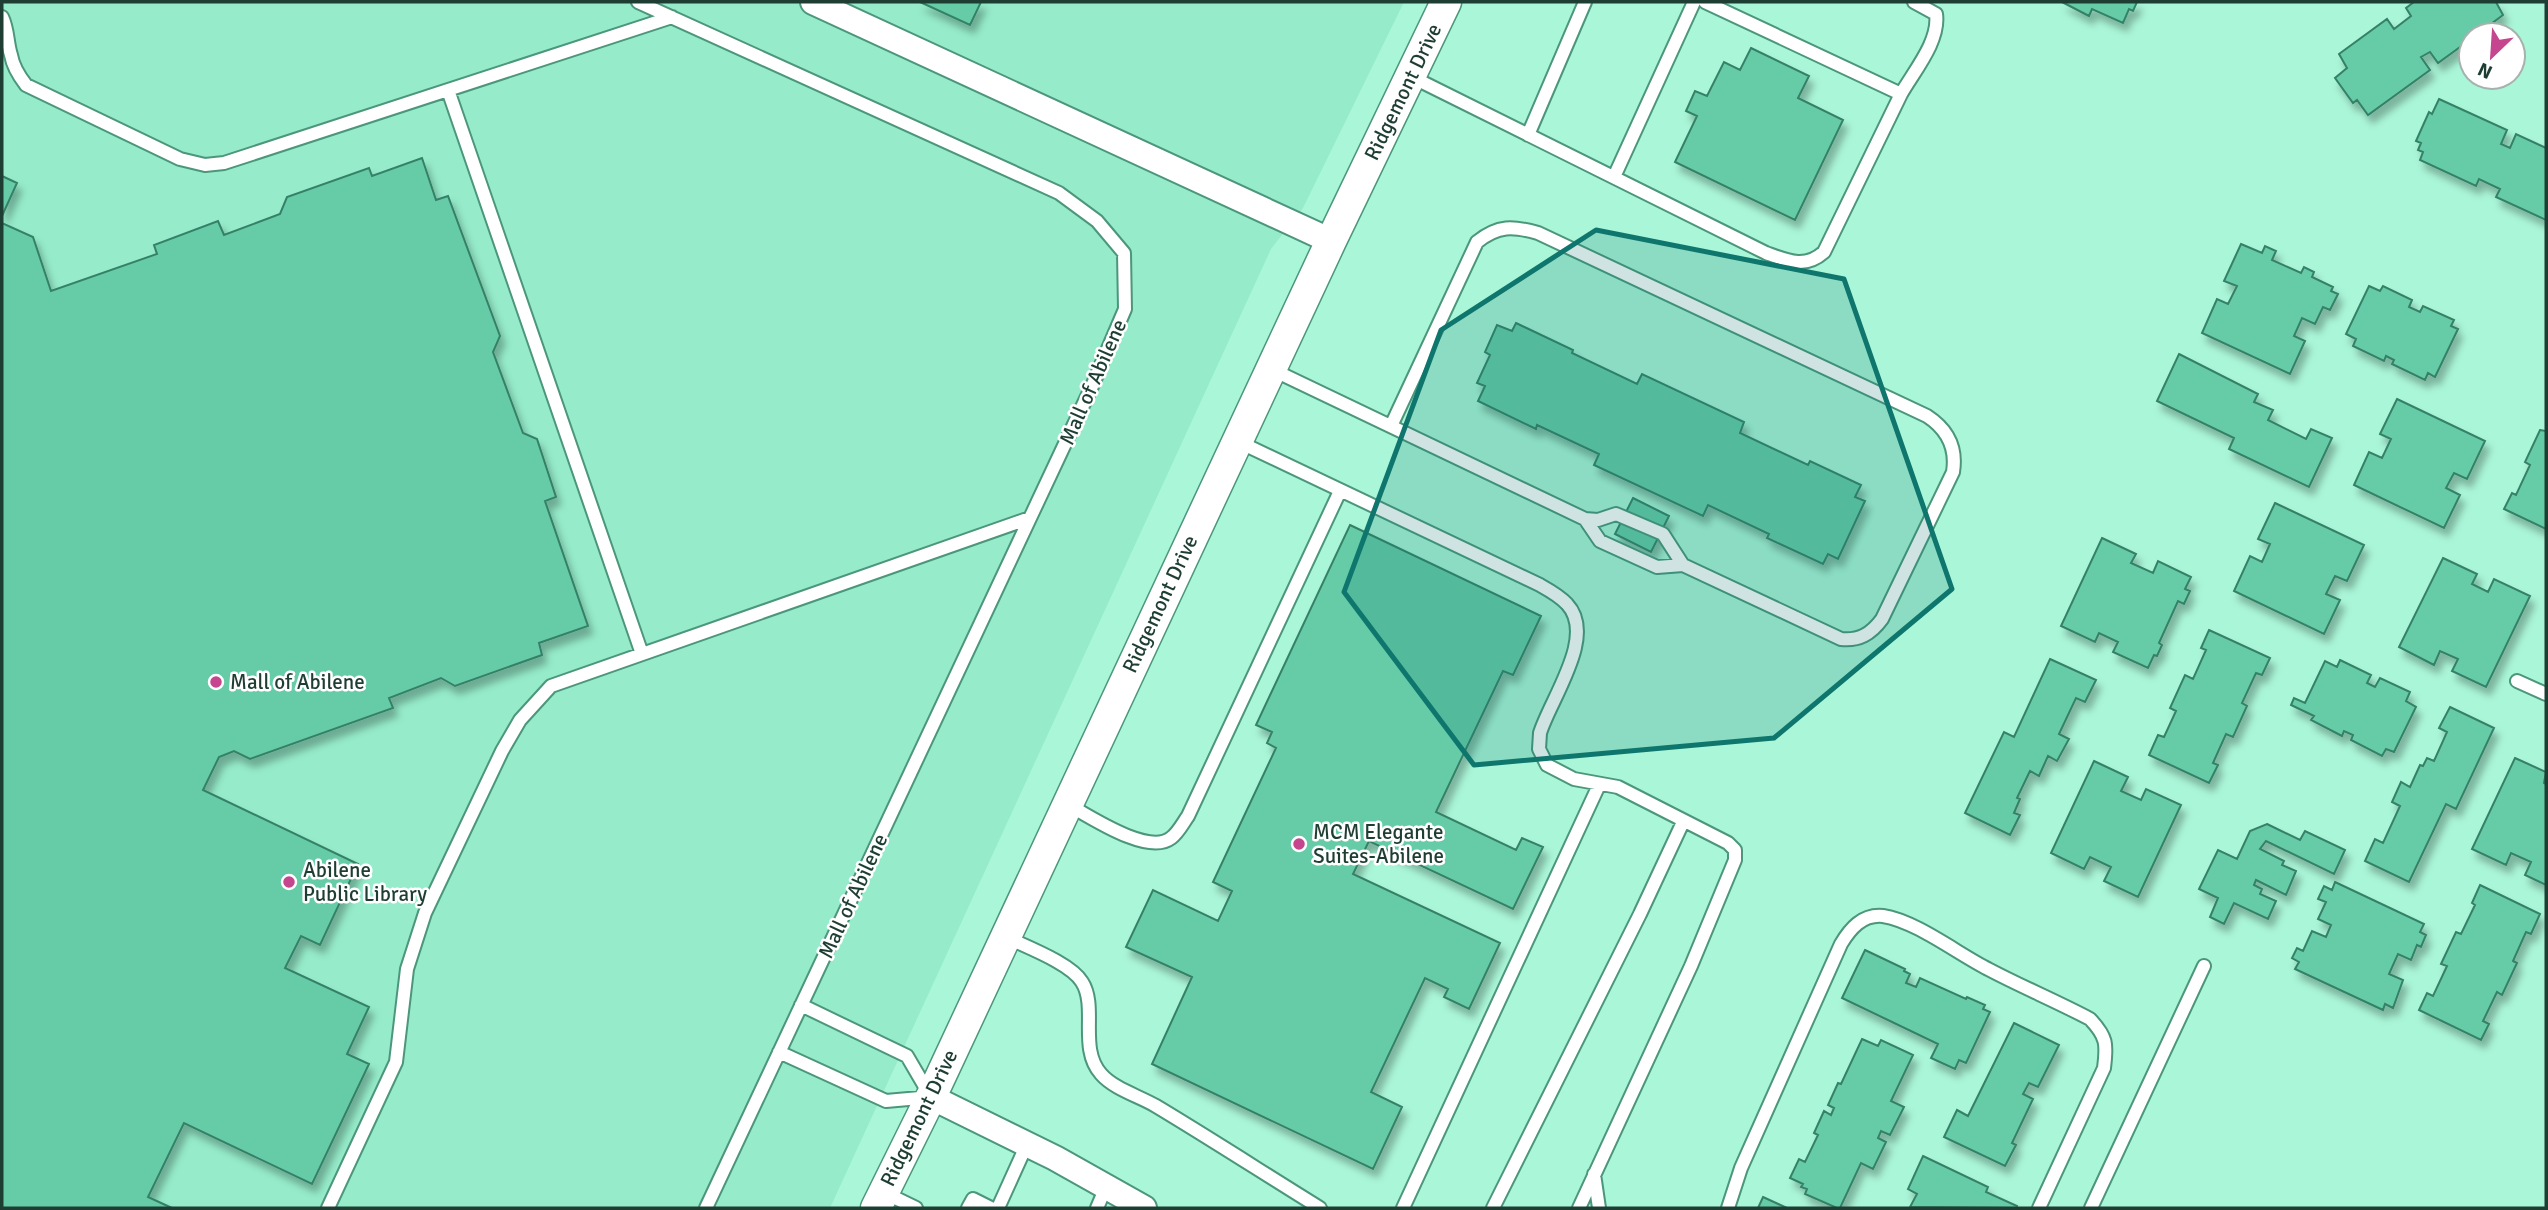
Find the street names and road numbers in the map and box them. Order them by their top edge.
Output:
street label: Ridgemont Drive [1359,19,1447,165]
street label: Mall of Abilene [1054,315,1132,449]
street label: Ridgemont Drive [1117,531,1203,677]
street label: Mall of Abilene [813,829,893,963]
street label: Ridgemont Drive [875,1045,963,1191]

